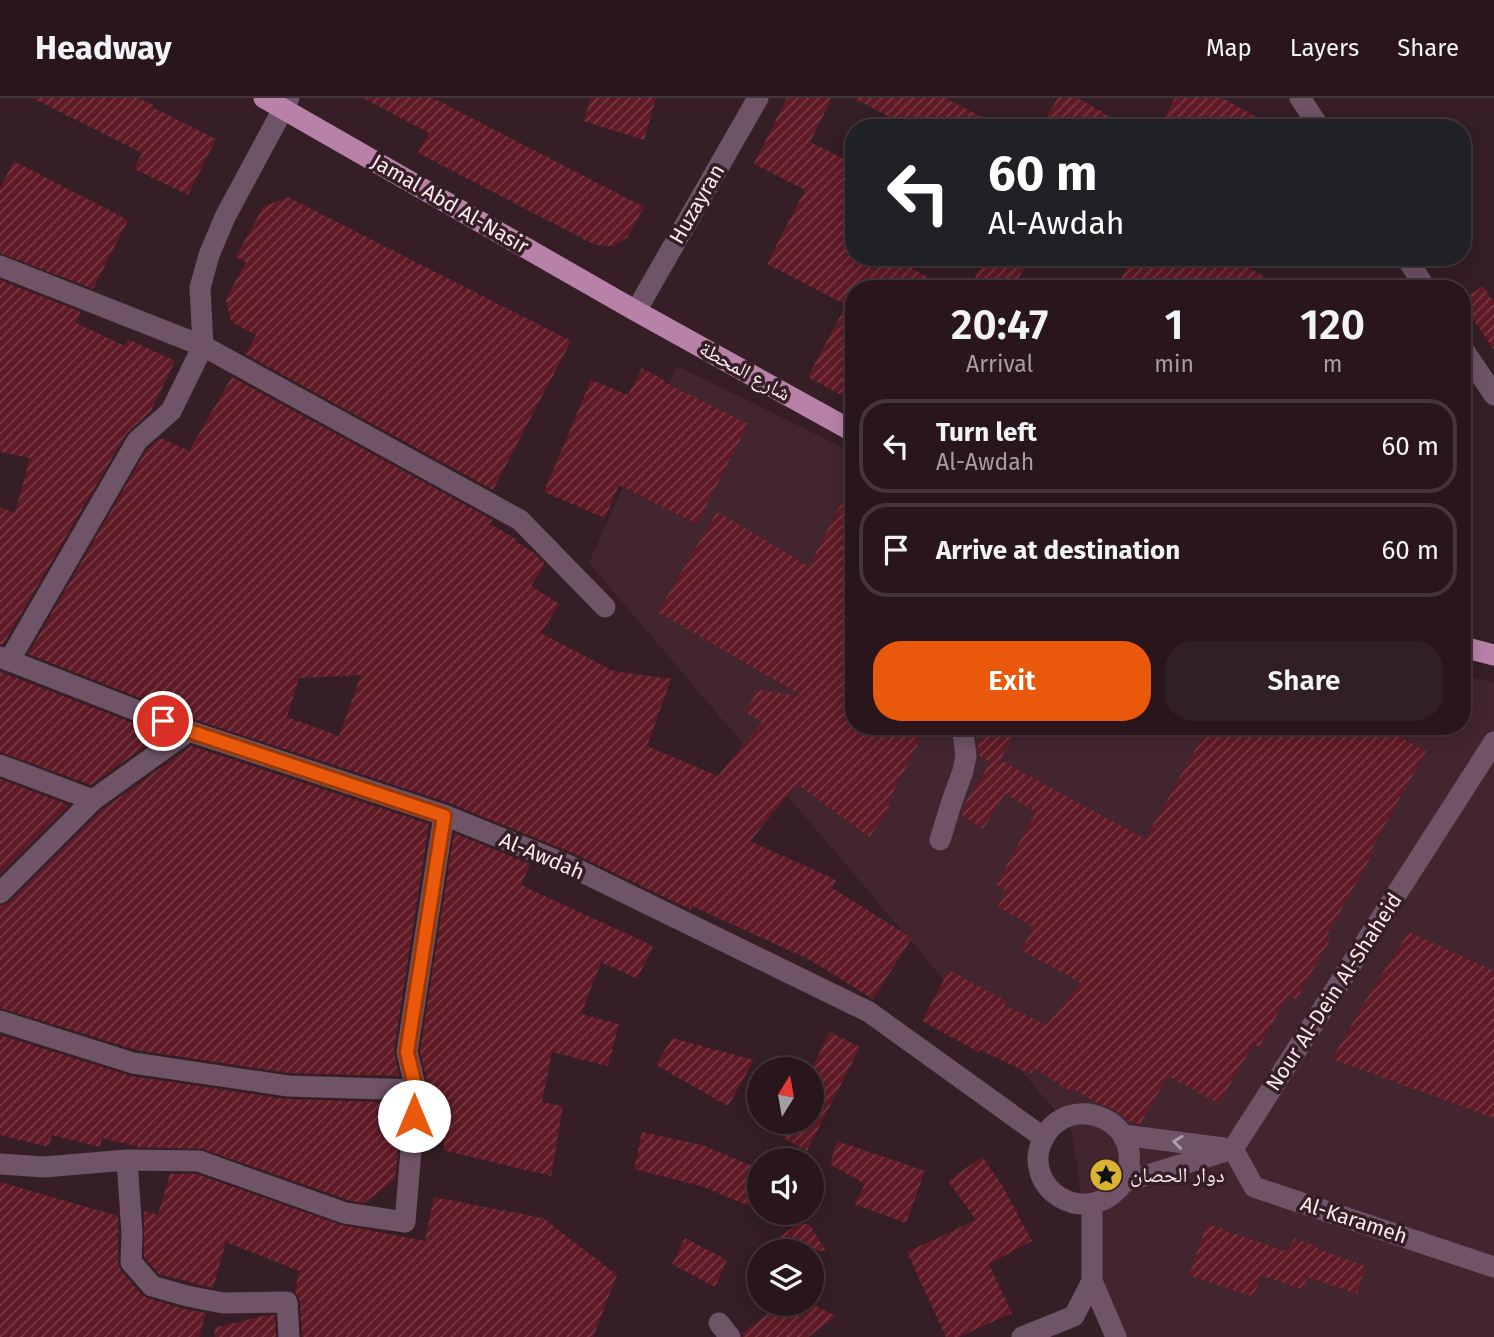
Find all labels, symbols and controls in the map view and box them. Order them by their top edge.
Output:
text: Headway [35,28,172,68]
text: Map [1206,34,1252,62]
text: Layers [1290,34,1359,62]
text: Share [1397,34,1459,62]
text: 60 m [988,144,1097,203]
icon: left [873,147,964,238]
street label: Jamal Abd Al-Nasir [367,148,533,260]
street label: Huzayran [664,159,730,249]
text: Al-Awdah [988,204,1125,242]
text: 20:47 [951,300,1048,350]
text: 1 [1165,300,1184,350]
text: 120 [1300,300,1365,350]
street label: شارع المحطة [695,335,795,407]
text: Arrival [966,350,1033,378]
text: min [1154,350,1194,378]
text: m [1323,350,1342,378]
text: Turn left [936,417,1037,448]
icon: left [877,427,915,465]
text: 60 m [1381,431,1439,462]
text: Al-Awdah [936,448,1034,476]
icon: arrive [877,531,915,569]
text: Arrive at destination [936,535,1180,566]
text: 60 m [1381,535,1439,566]
button: Exit [873,641,1151,721]
button: Share [1165,641,1443,721]
pin [133,691,193,751]
icon: arrive [144,702,182,740]
street label: Al-Awdah [496,827,588,885]
street label: Nour Al-Dein Al-Shaheid [1260,888,1408,1096]
north arrow [747,1057,824,1134]
map controls [747,1057,824,1316]
position arrow [377,1079,451,1153]
one-way arrow [1172,1135,1184,1150]
button: sound [747,1148,824,1225]
place icon: دوار الحصان [1087,1156,1125,1194]
place label: دوار الحصان [1130,1162,1225,1188]
street label: Al-Karameh [1297,1191,1411,1249]
button: layers [747,1239,824,1316]

